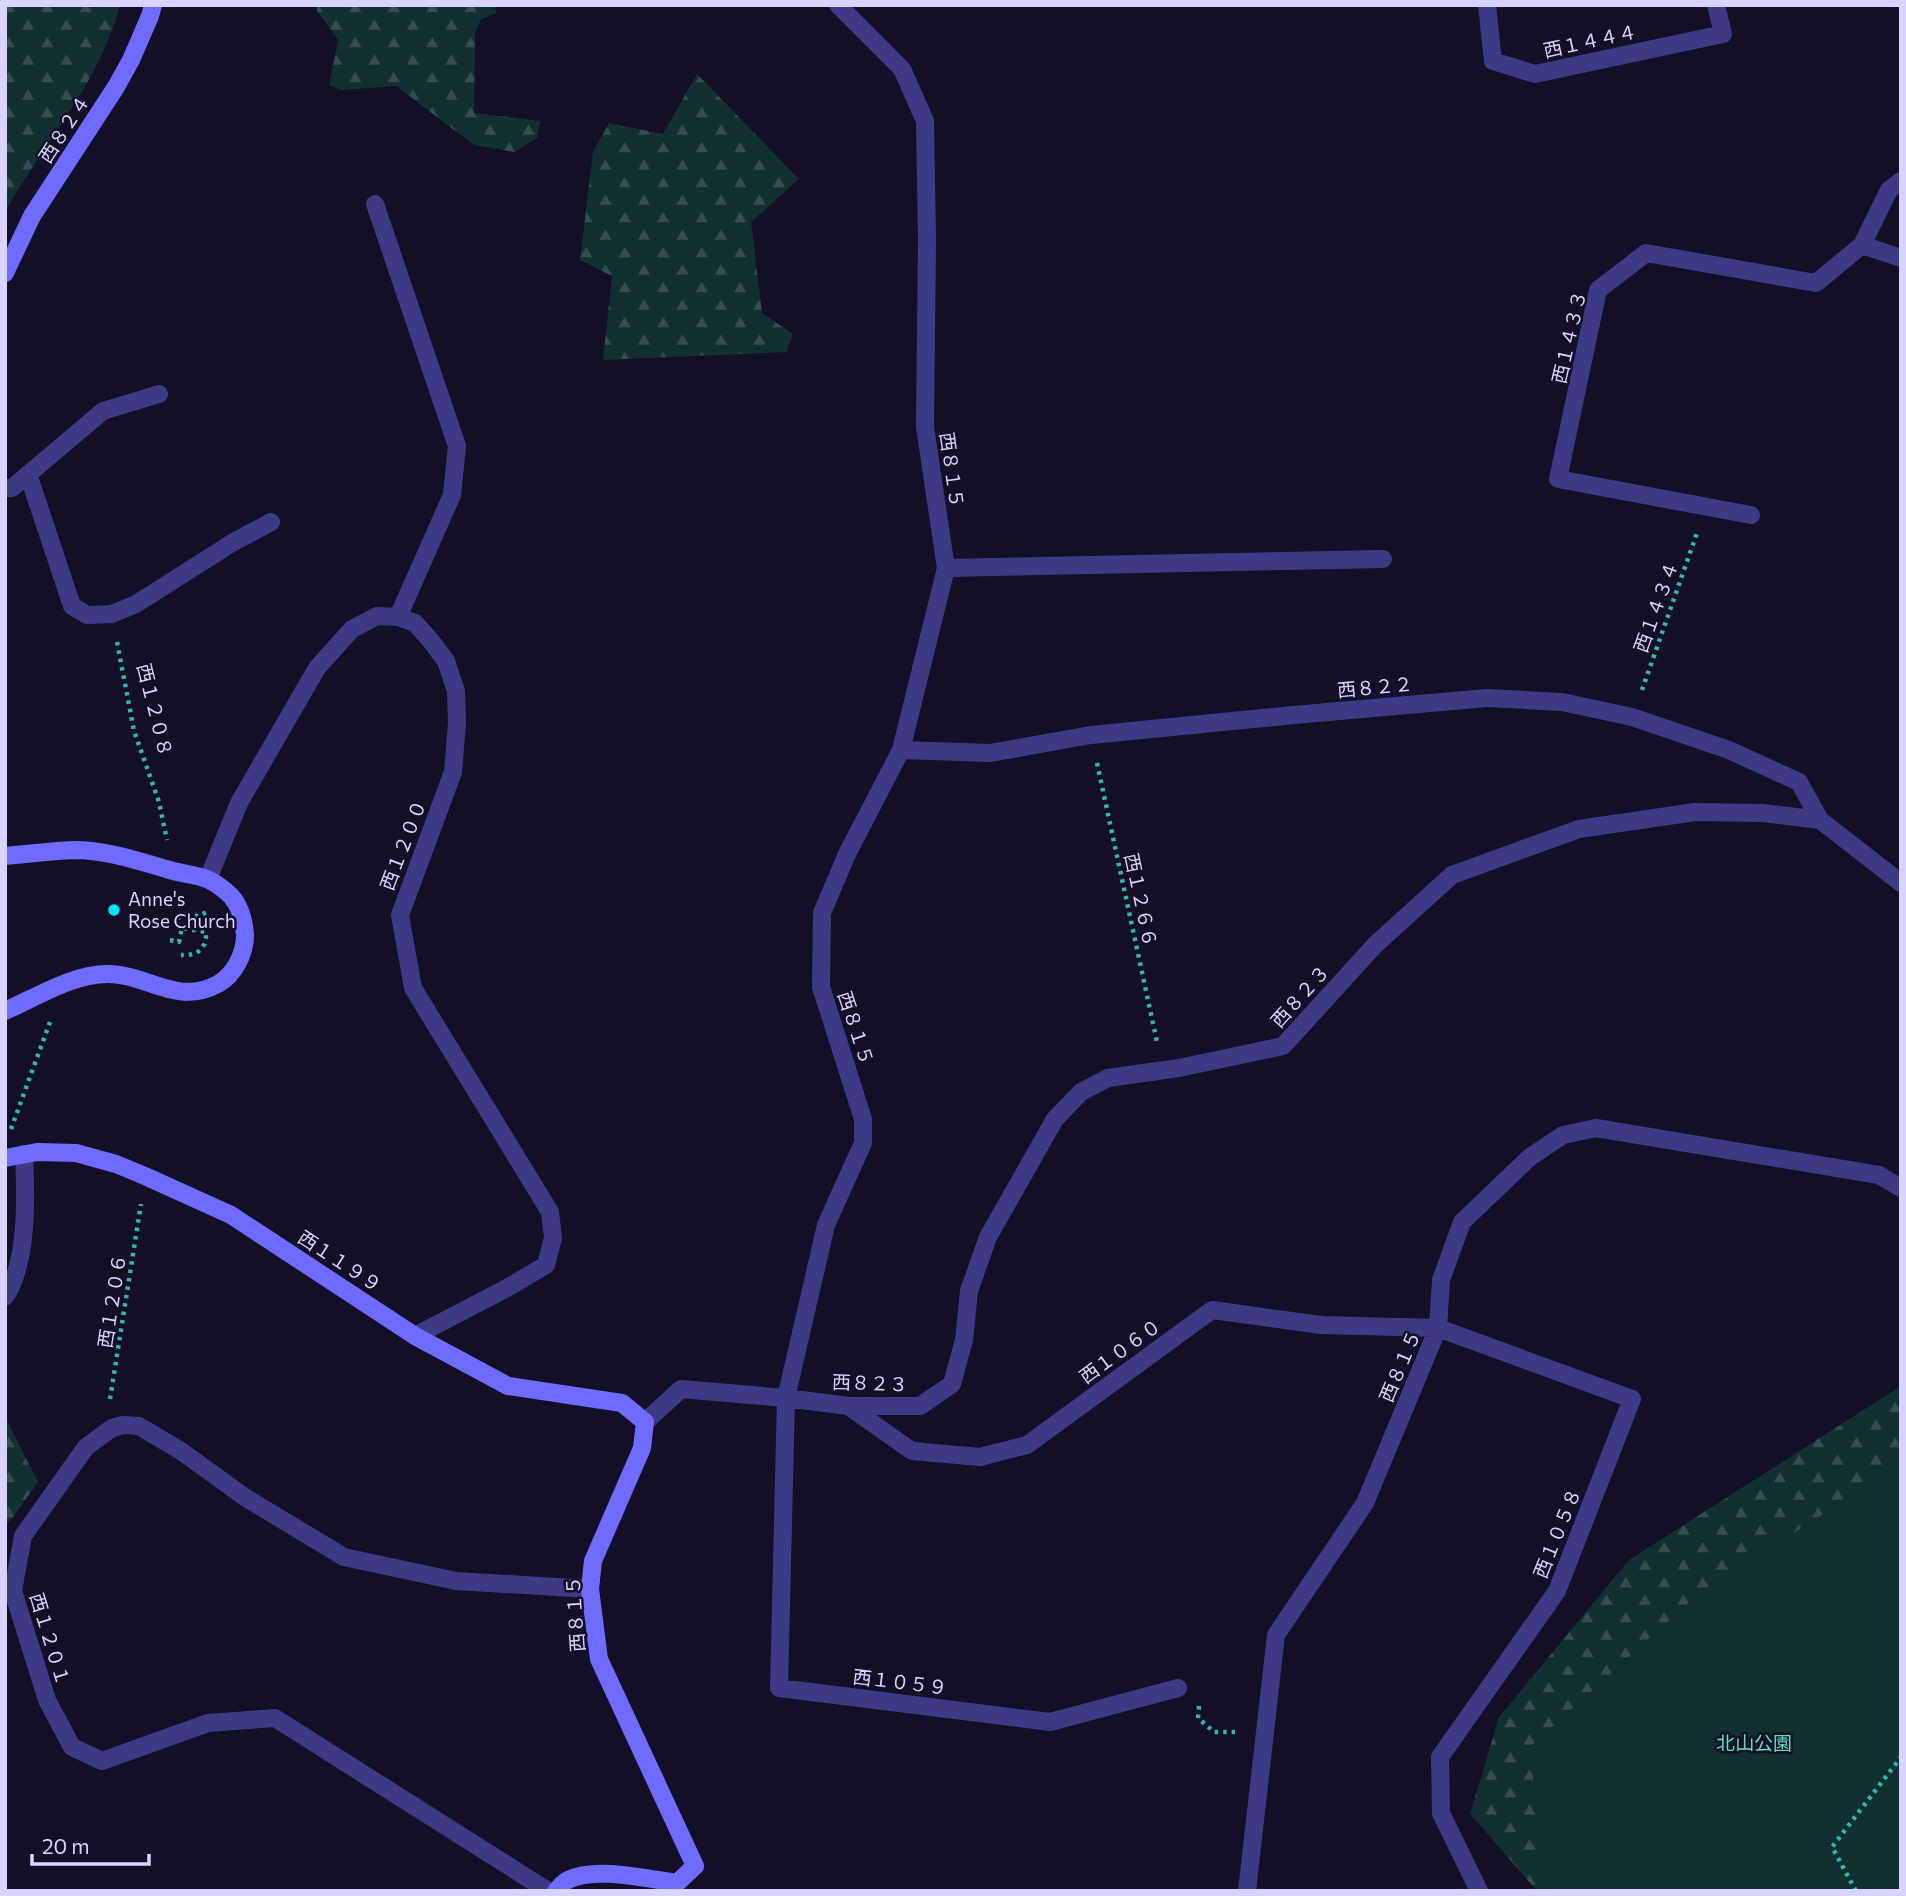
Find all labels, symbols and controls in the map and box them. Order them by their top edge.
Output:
street label: 西１４４４ [1541,19,1639,62]
street label: 西８２４ [33,91,94,167]
street label: 西１４３３ [1547,288,1590,386]
street label: 西８１５ [936,431,969,509]
street label: 西１４３４ [1628,558,1683,655]
street label: 西１２０８ [133,661,178,759]
street label: 西８２２ [1336,672,1414,701]
street label: 西１２００ [375,796,430,893]
street label: 西１２６６ [1120,851,1163,949]
place label: Anne's Rose Church [128,887,236,932]
marker: Anne's Rose Church [106,902,122,918]
street label: 西８２３ [1266,960,1334,1032]
street label: 西８１５ [834,988,879,1068]
street label: 西１１９９ [294,1225,386,1296]
street label: 西１２０６ [93,1252,130,1350]
street label: 西１０６０ [1075,1313,1165,1388]
street label: 西８１５ [1374,1326,1425,1405]
street label: 西８２３ [832,1370,908,1395]
street label: 西１０５８ [1528,1484,1585,1581]
street label: 西８１５ [560,1575,589,1653]
street label: 西１２０１ [26,1590,75,1688]
street label: 西１０５９ [852,1664,949,1699]
park label: 北山公園 [1716,1731,1792,1754]
scale bar [32,1822,149,1866]
text: 20 m [42,1833,90,1858]

